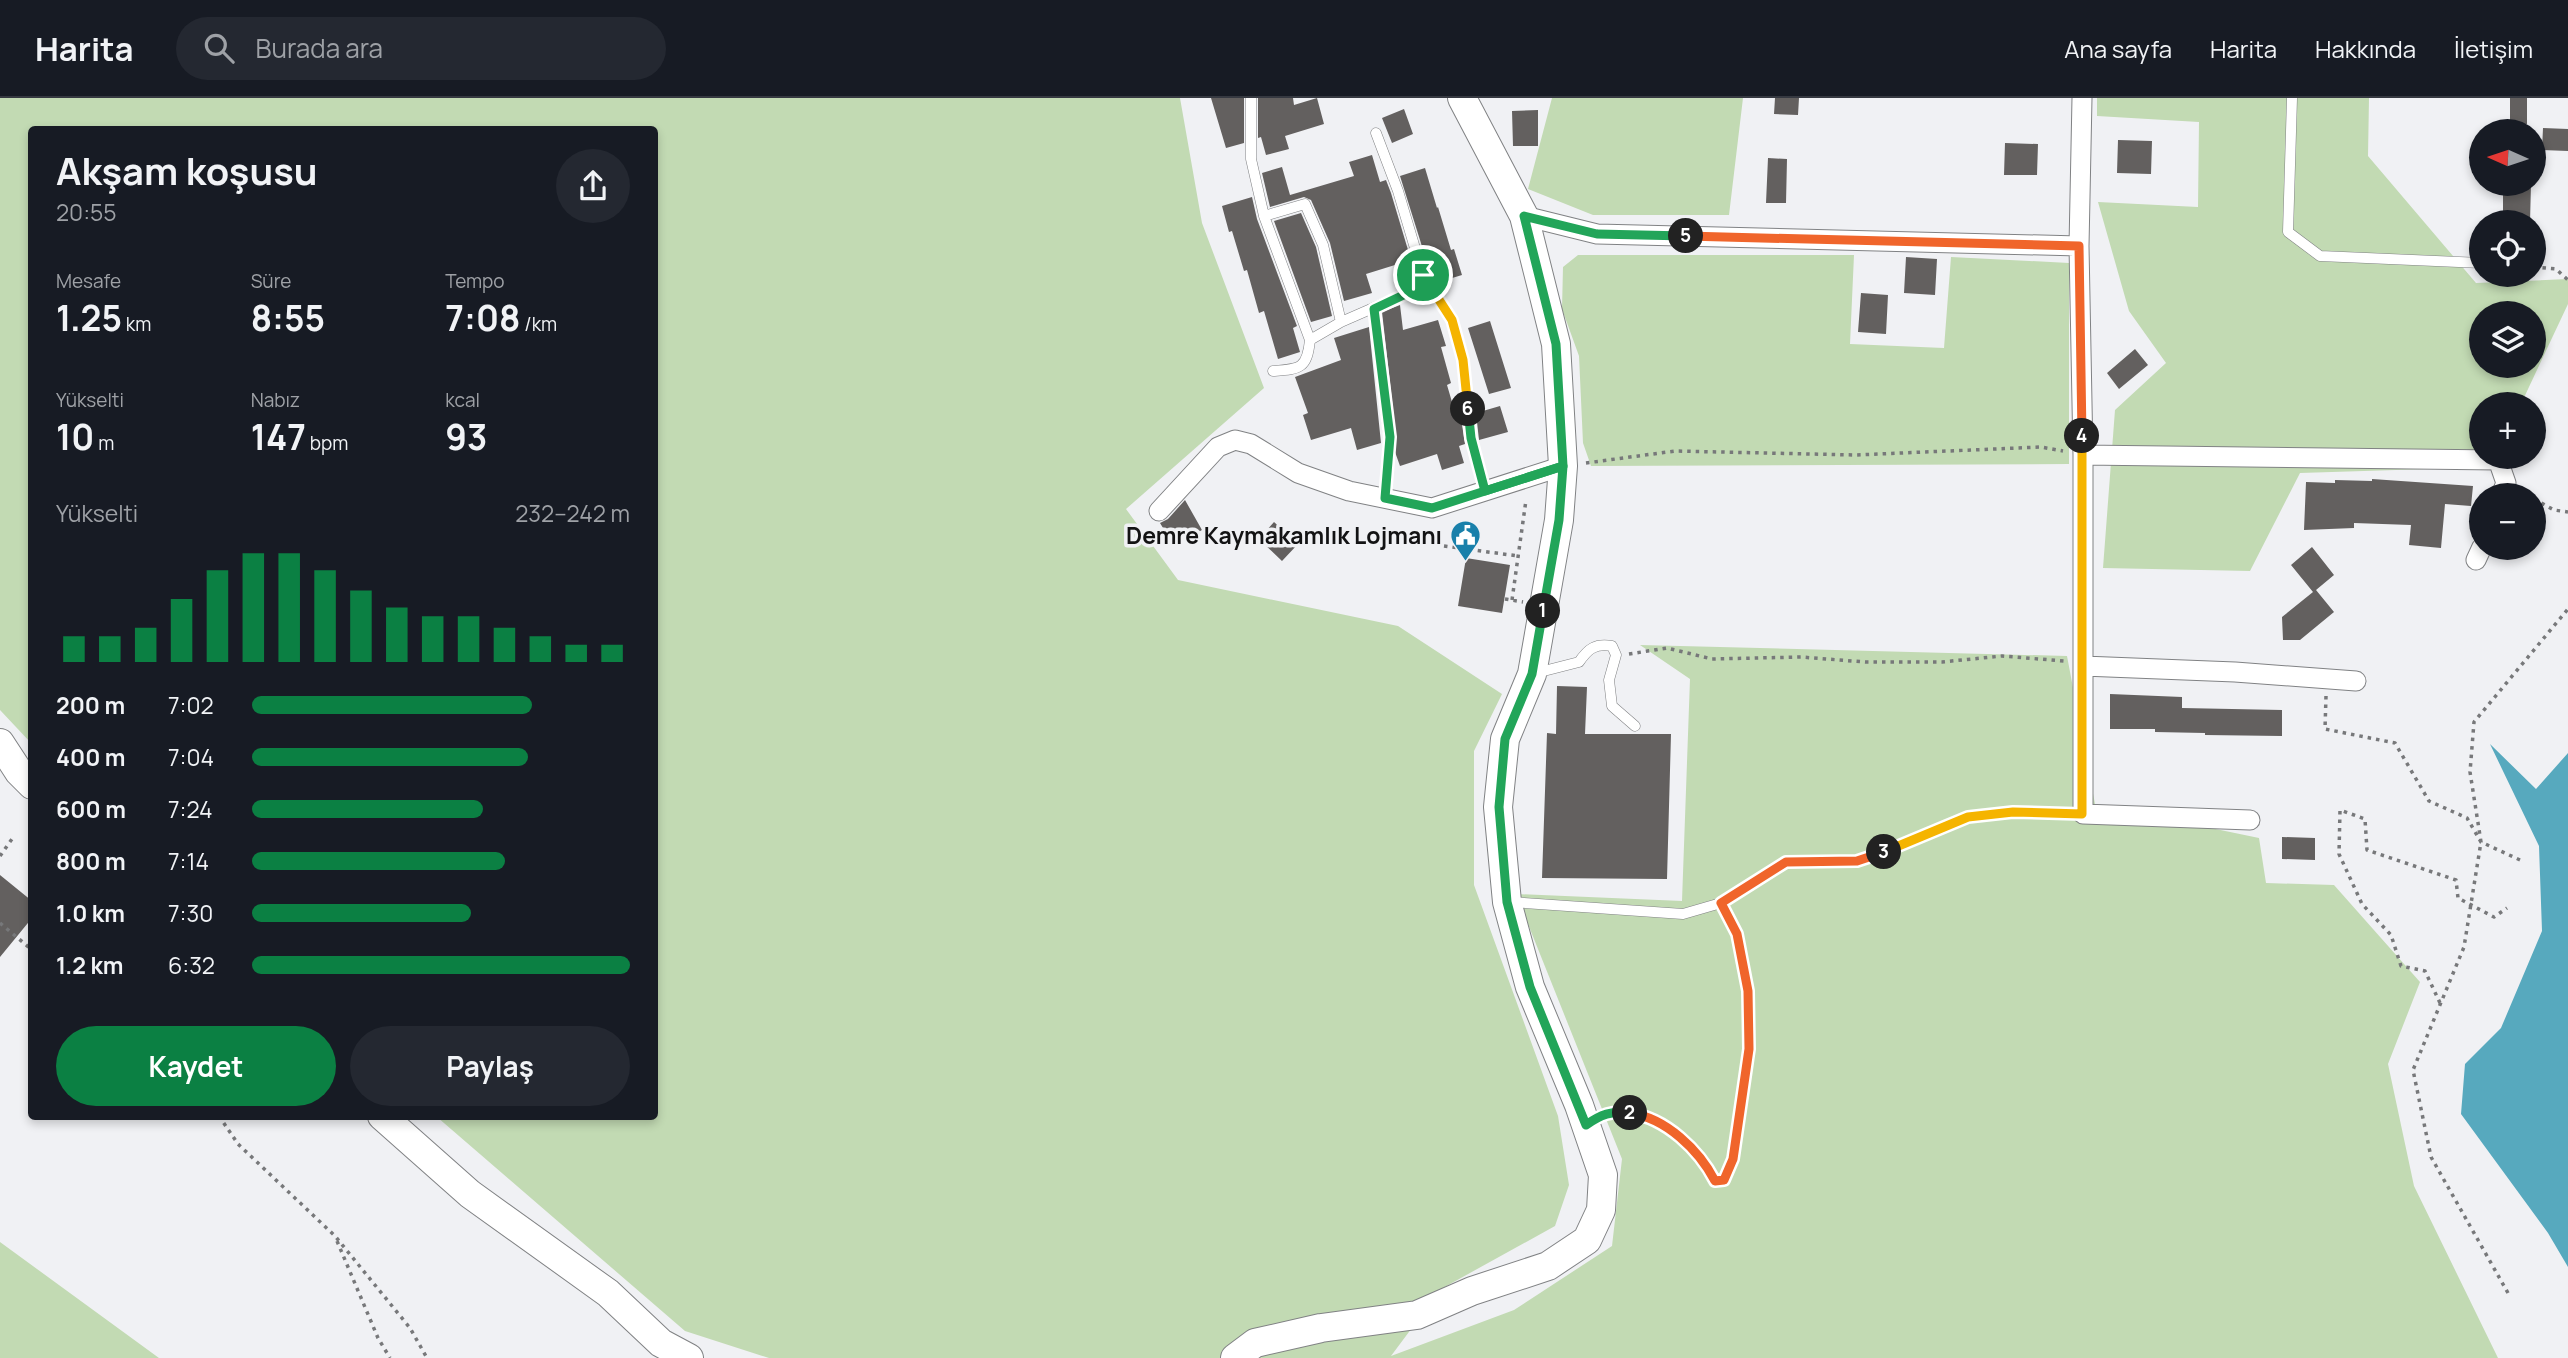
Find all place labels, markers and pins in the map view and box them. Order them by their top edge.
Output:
pin: 5 [1668,218,1704,254]
pin [1393,245,1453,305]
pin: 6 [1450,392,1486,426]
pin: 4 [2064,418,2100,454]
place label: Demre Kaymakamlık Lojmanı [1126,519,1442,551]
public building icon: Demre Kaymakamlık Lojmanı [1448,519,1482,563]
pin: 1 [1526,594,1560,628]
pin: 3 [1867,834,1902,870]
pin: 2 [1612,1096,1648,1130]

